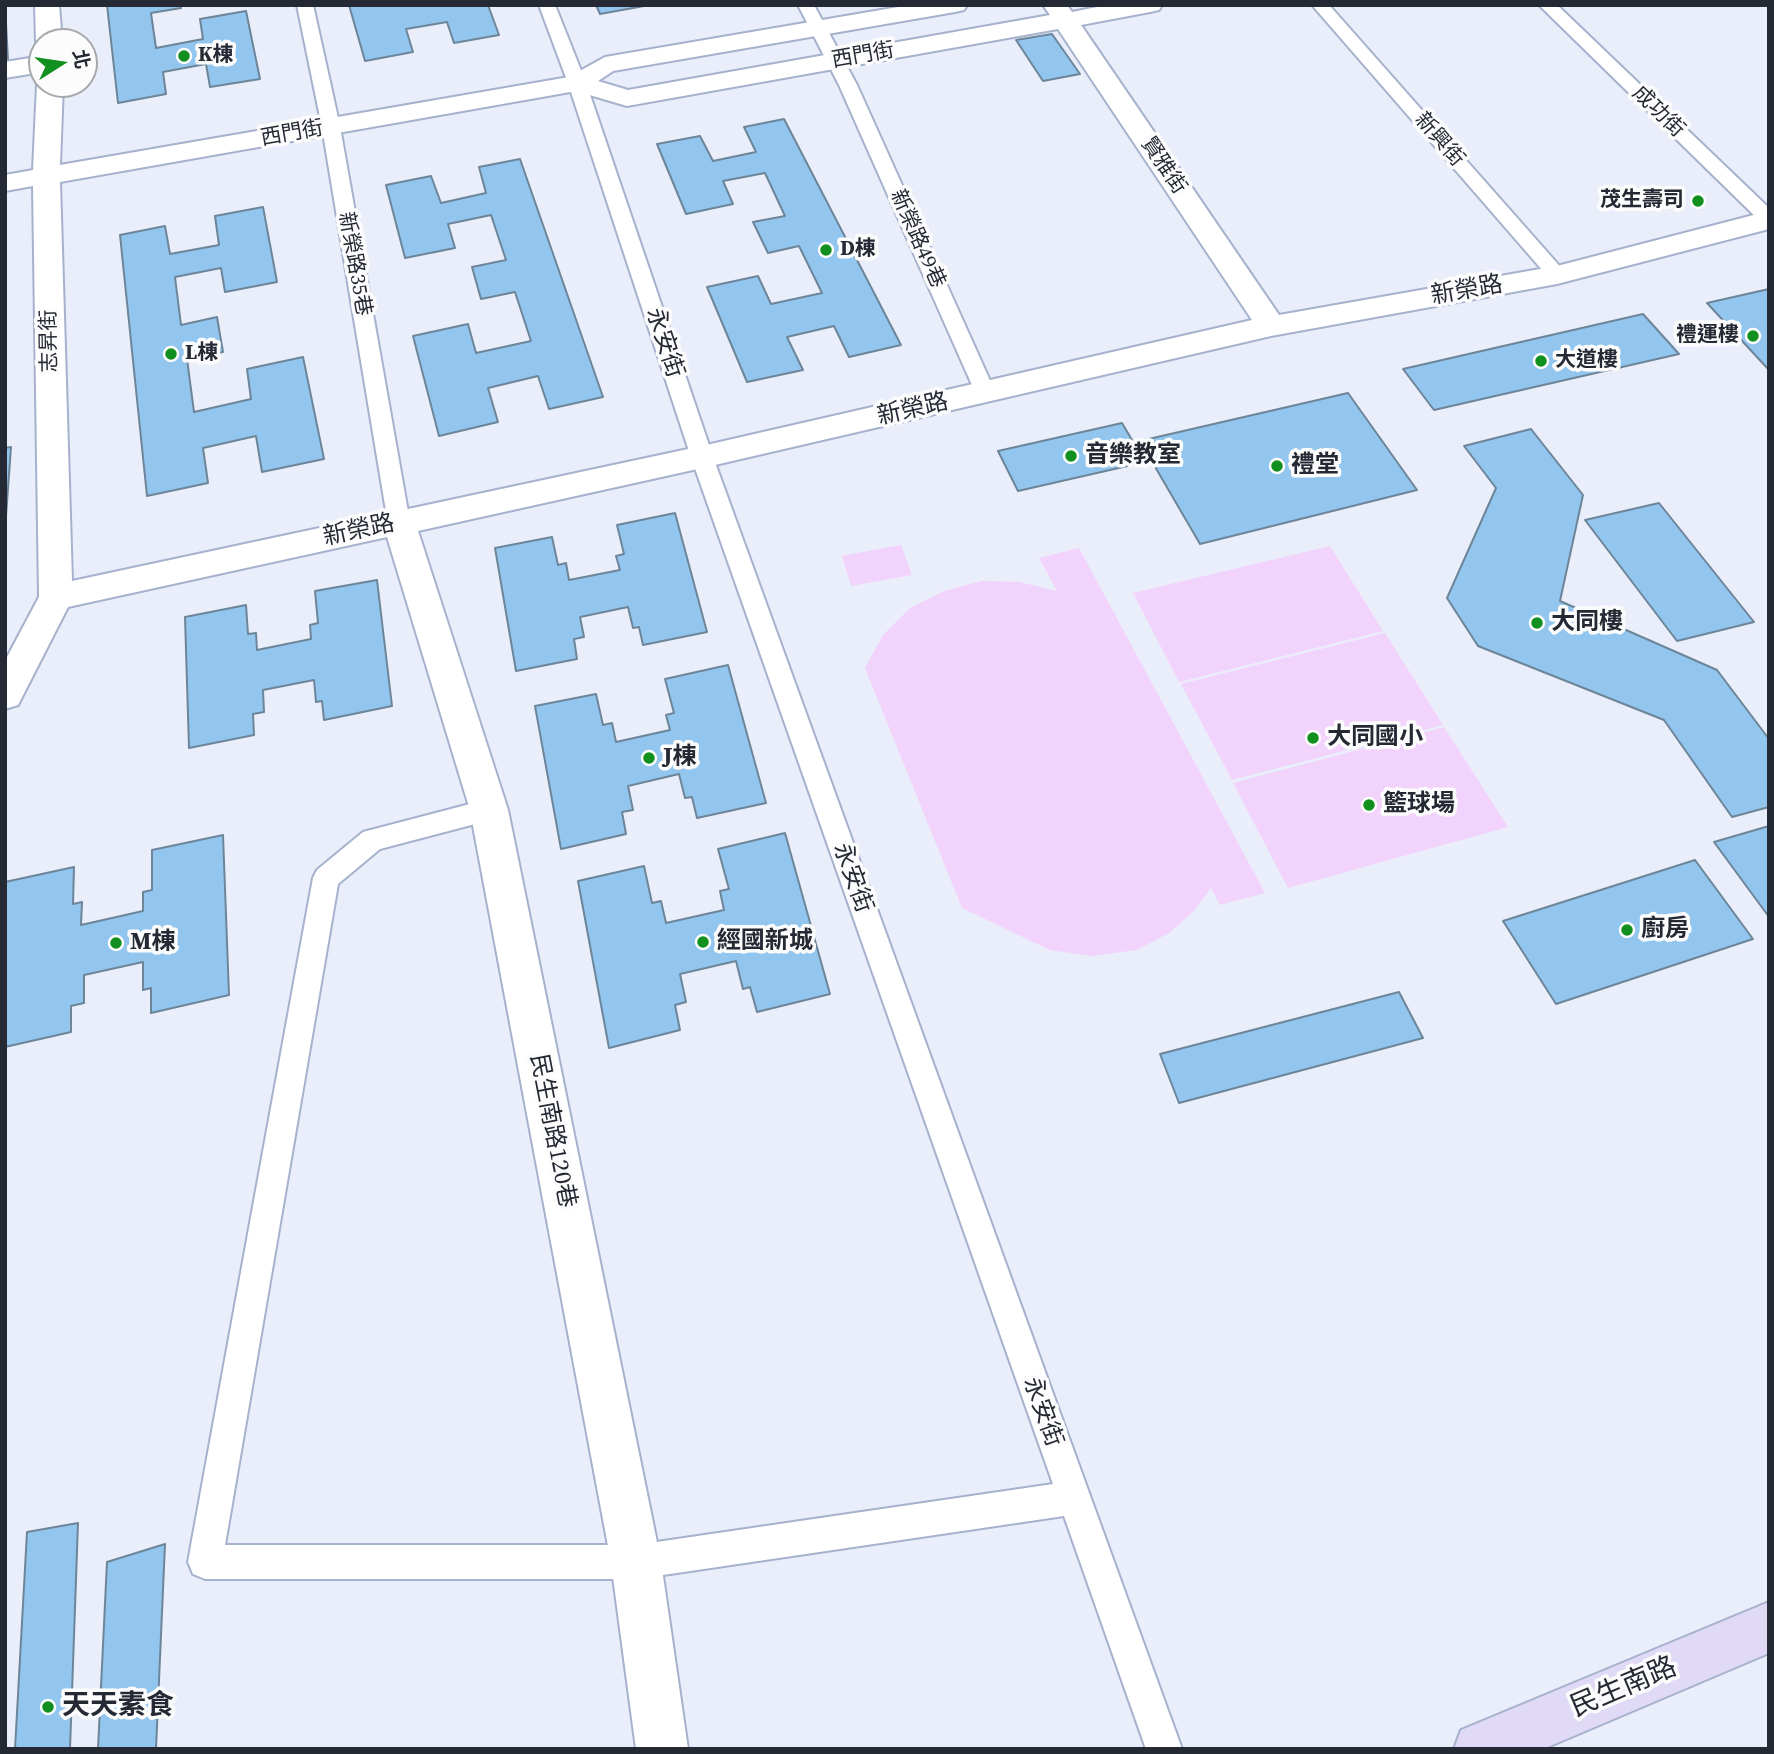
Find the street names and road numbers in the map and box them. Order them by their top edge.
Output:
street label: 西門街 [830,38,896,74]
street label: 成功街 [1627,81,1689,143]
street label: 新興街 [1409,108,1469,172]
street label: 西門街 [259,116,325,152]
street label: 賢雅街 [1135,133,1191,199]
street label: 新榮路49巷 [884,186,950,292]
street label: 新榮路35巷 [332,210,376,318]
street label: 新榮路 [1429,271,1505,311]
street label: 永安街 [639,304,689,382]
street label: 志昇街 [37,309,63,373]
street label: 新榮路 [875,388,951,432]
street label: 新榮路 [321,509,397,553]
street label: 永安街 [826,839,878,917]
street label: 民生南路120巷 [523,1052,581,1210]
street label: 永安街 [1016,1373,1068,1451]
street label: 民生南路 [1566,1651,1682,1725]

